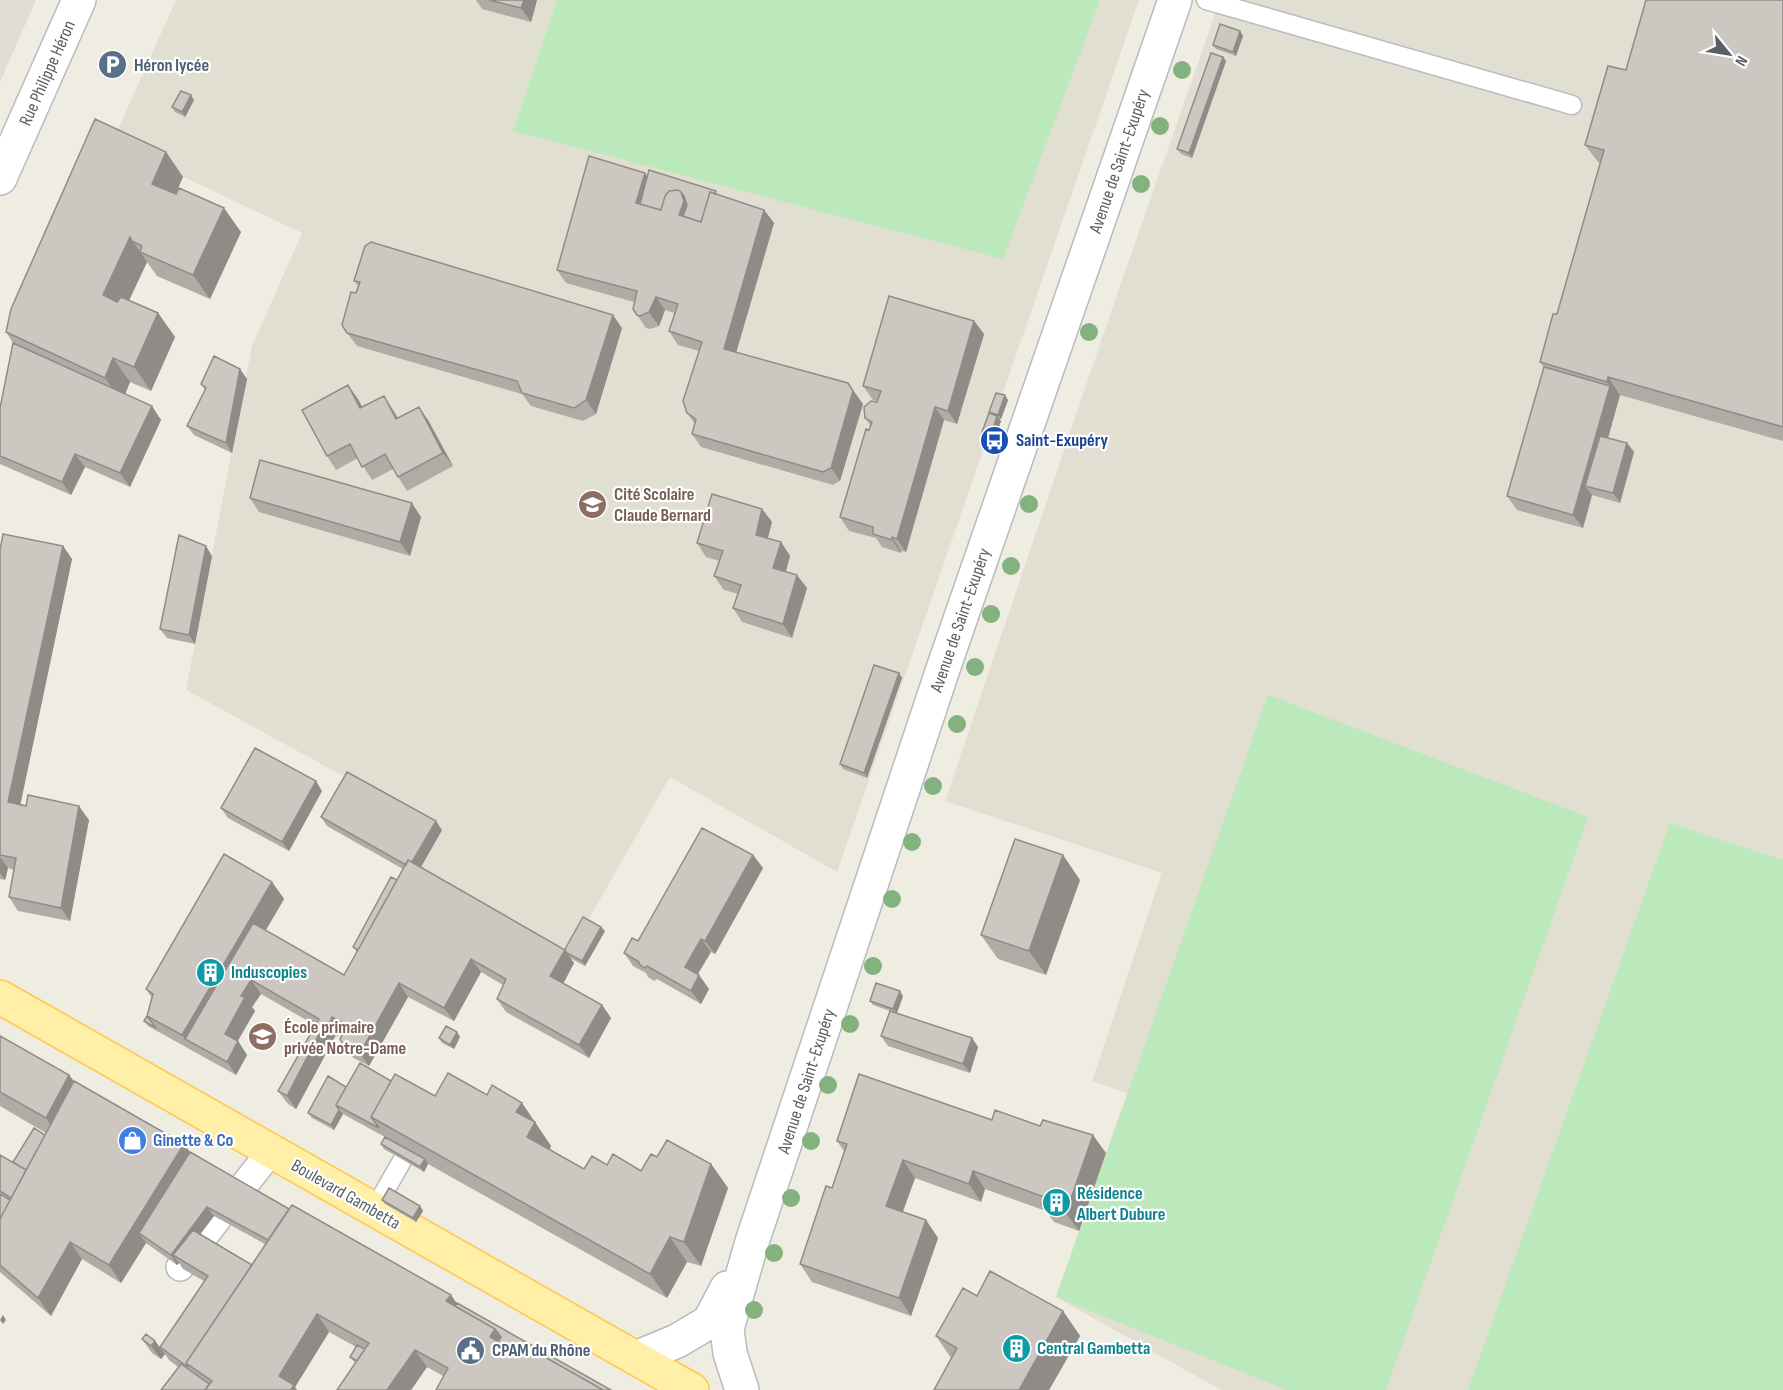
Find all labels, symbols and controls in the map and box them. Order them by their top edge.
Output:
street label: Rue Philippe Héron [15,17,80,129]
north arrow [1699,24,1759,84]
parking icon: Héron lycée [97,49,129,81]
text: N [1730,52,1751,69]
place label: Héron lycée [134,55,209,76]
street label: Avenue de Saint-Exupéry [1085,86,1154,237]
bus stop icon: Saint-Exupéry [979,424,1011,456]
place label: Saint-Exupéry [1016,430,1108,451]
place label: Cité Scolaire Claude Bernard [614,484,711,526]
school or university icon: Cité Scolaire Claude Bernard [577,488,609,520]
street label: Avenue de Saint-Exupéry [926,545,995,696]
building icon: Induscopies [194,956,226,988]
place label: Induscopies [231,962,307,983]
street label: Avenue de Saint-Exupéry [773,1006,840,1157]
place label: École primaire privée Notre-Dame [284,1017,406,1059]
school or university icon: École primaire privée Notre-Dame [247,1021,279,1053]
shop icon: Ginette & Co [116,1124,148,1156]
place label: Ginette & Co [153,1130,234,1151]
street label: Boulevard Gambetta [288,1155,404,1234]
place label: Résidence Albert Dubure [1076,1183,1165,1225]
building icon: Résidence Albert Dubure [1040,1187,1072,1219]
building icon: Central Gambetta [1000,1332,1032,1364]
public building icon: CPAM du Rhône [455,1334,487,1366]
place label: Central Gambetta [1037,1338,1150,1359]
place label: CPAM du Rhône [492,1340,590,1361]

